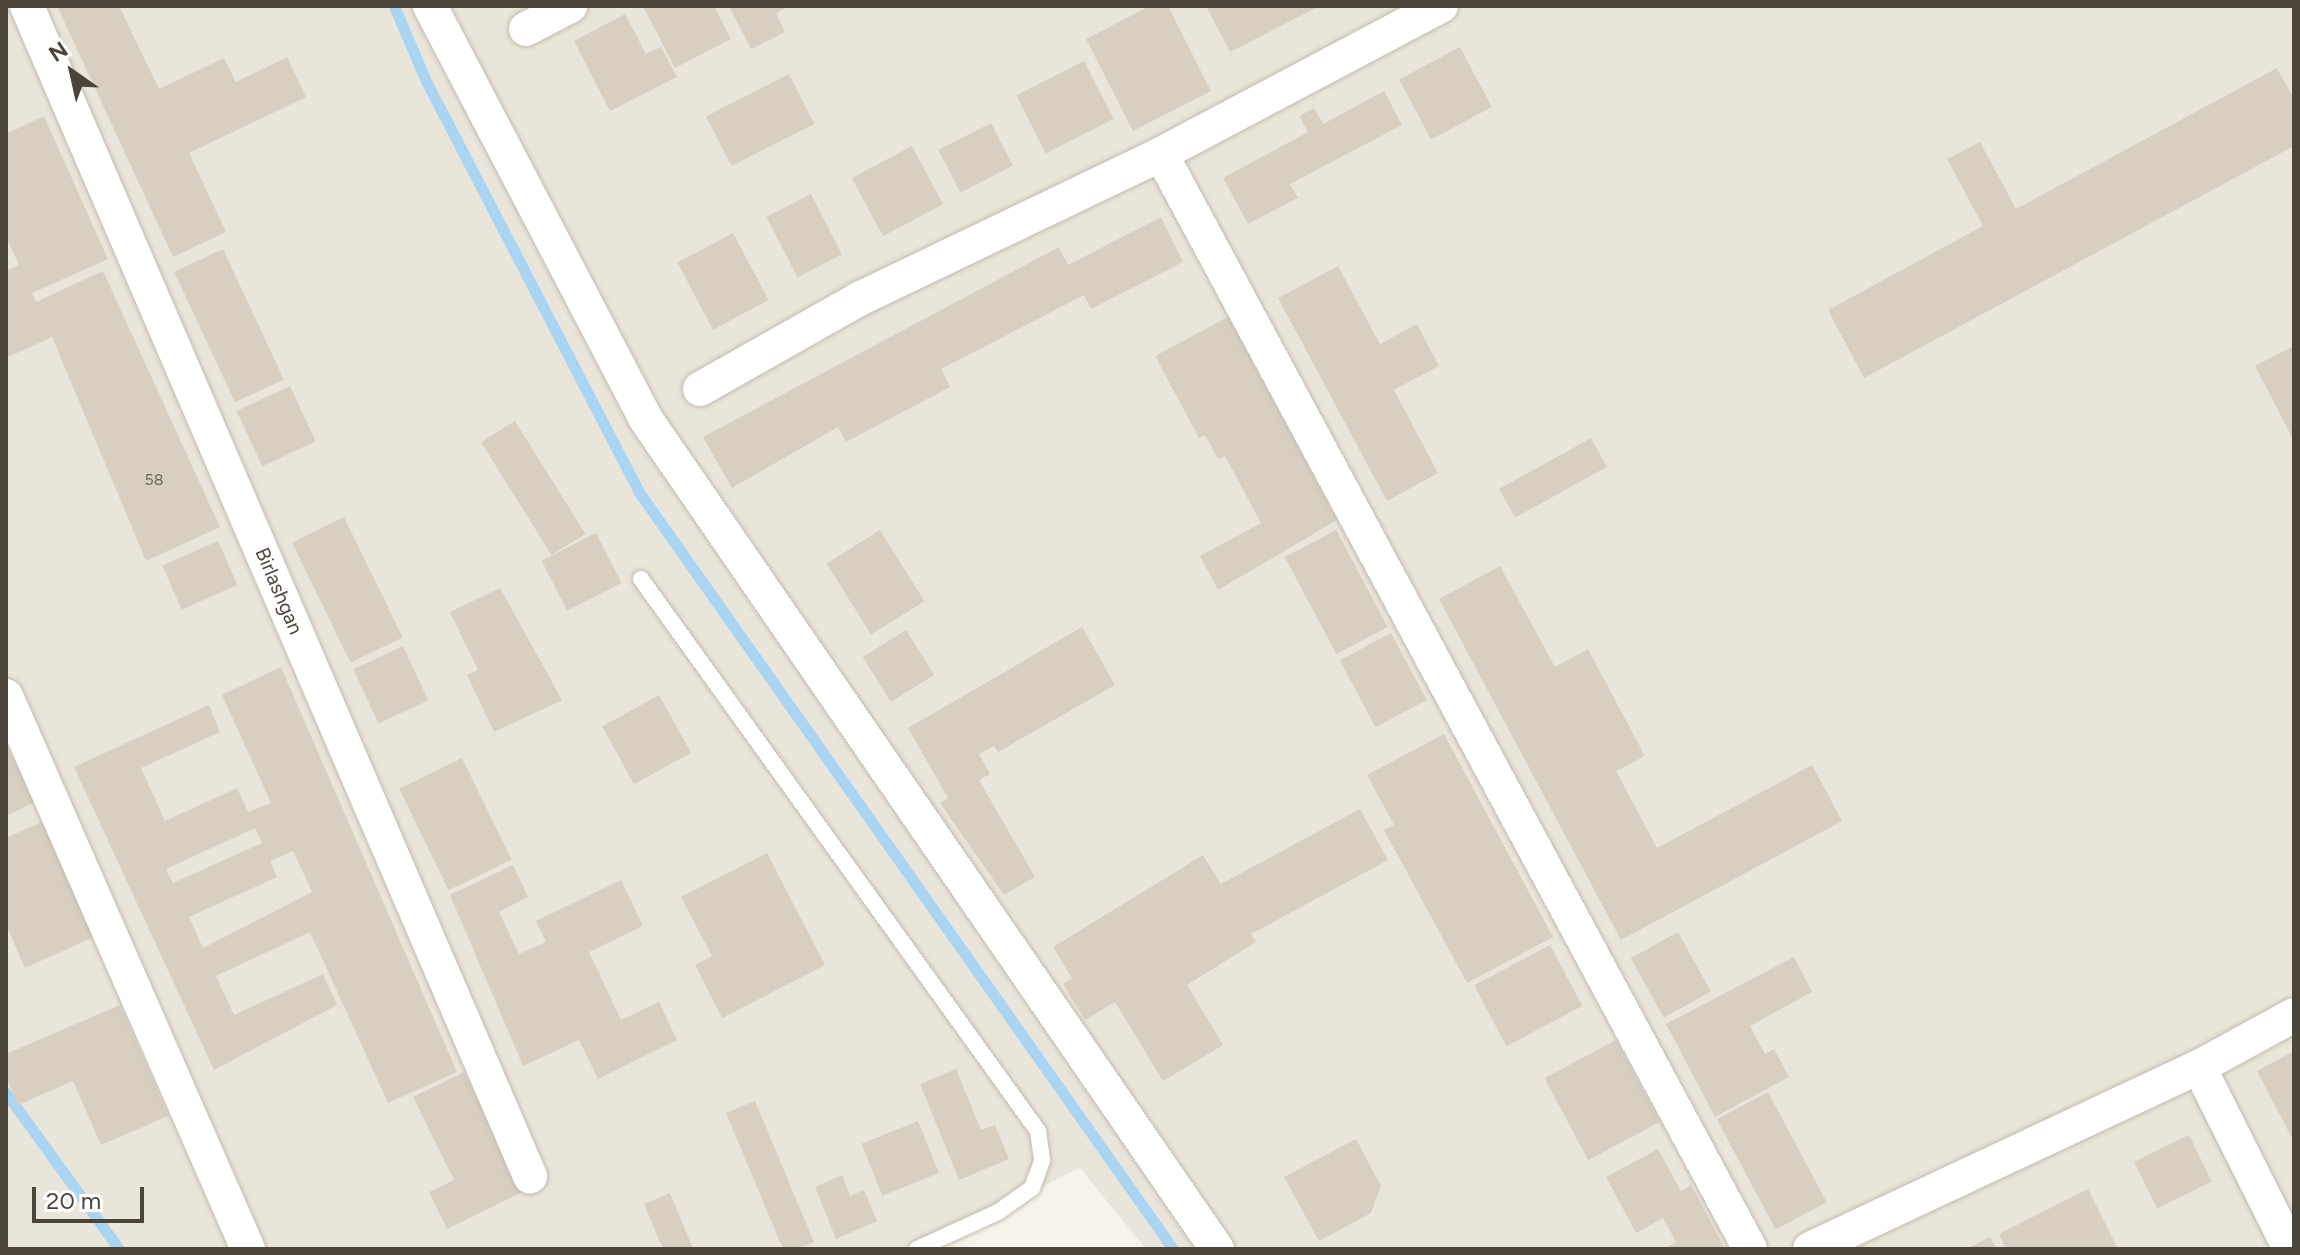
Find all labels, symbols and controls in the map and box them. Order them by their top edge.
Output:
north arrow [32,32,112,112]
text: N [44,36,73,68]
house number: 58 [144,470,164,490]
street label: Birlashgan [250,544,308,638]
scale bar [36,1171,148,1221]
text: 20 m [46,1186,101,1215]

